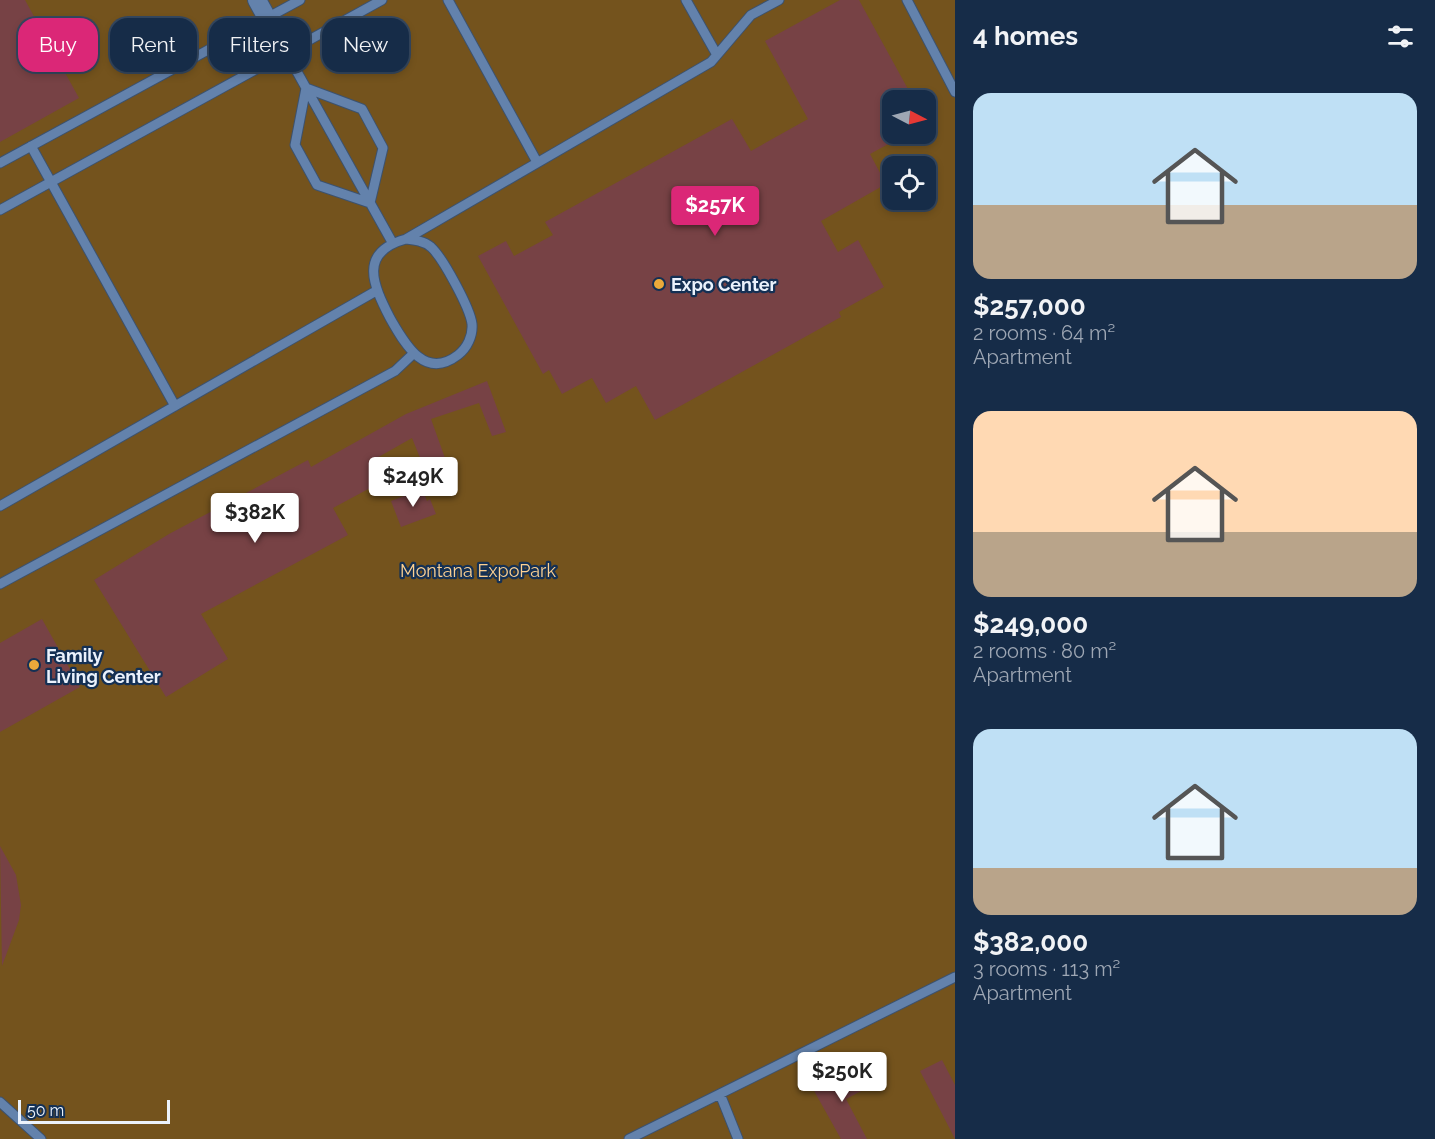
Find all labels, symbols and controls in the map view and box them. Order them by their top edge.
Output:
chip: Buy [18,18,98,72]
chip: Rent [110,18,197,72]
chip: Filters [209,18,310,72]
chip: New [322,18,409,72]
icon: filters [1384,20,1417,53]
text: 4 homes [973,21,1078,51]
north arrow [882,90,936,144]
map controls [882,90,936,210]
icon: home [1141,132,1249,240]
button: locate [882,156,936,210]
pin: $257K [673,186,757,237]
text: $257K [685,193,745,217]
place label: Expo Center [671,274,777,295]
marker: Expo Center [652,277,666,291]
text: $257,000 [973,291,1086,321]
text: 2 rooms · 64 m² [973,321,1115,345]
text: Apartment [973,345,1072,369]
icon: home [1141,450,1249,558]
pin: $249K [371,457,455,508]
text: $249K [383,464,443,488]
pin: $382K [213,493,297,544]
text: $382K [225,500,285,524]
park label: Montana ExpoPark [400,560,556,581]
text: $249,000 [973,609,1088,639]
text: 2 rooms · 80 m² [973,639,1116,663]
place label: Family Living Center [46,645,161,687]
marker: Family Living Center [27,658,41,672]
text: Apartment [973,663,1072,687]
icon: home [1141,768,1249,876]
text: $382,000 [973,927,1088,957]
text: 3 rooms · 113 m² [973,957,1120,981]
text: Apartment [973,981,1072,1005]
pin: $250K [800,1052,884,1103]
text: $250K [812,1059,872,1083]
scale bar [18,1097,170,1124]
text: 50 m [27,1101,64,1120]

